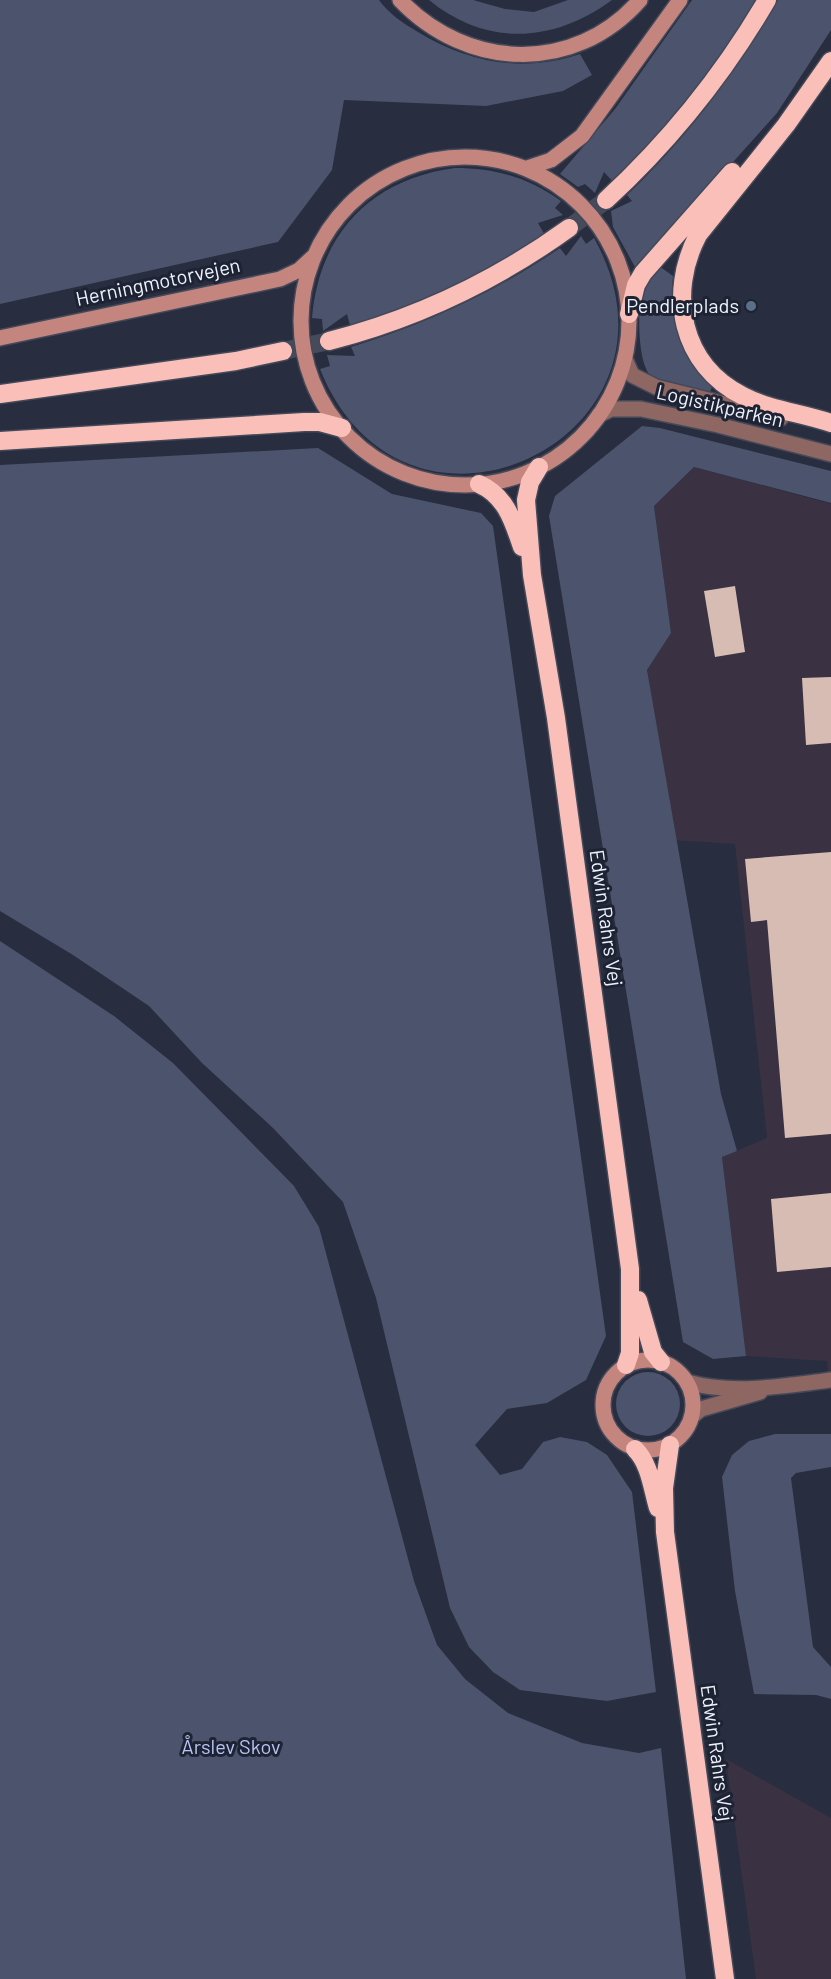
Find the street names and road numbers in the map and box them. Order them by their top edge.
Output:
street label: Herningmotorvejen [73,252,242,310]
street label: Logistikparken [654,379,786,431]
street label: Edwin Rahrs Vej [586,848,628,988]
street label: Edwin Rahrs Vej [697,1683,739,1823]

